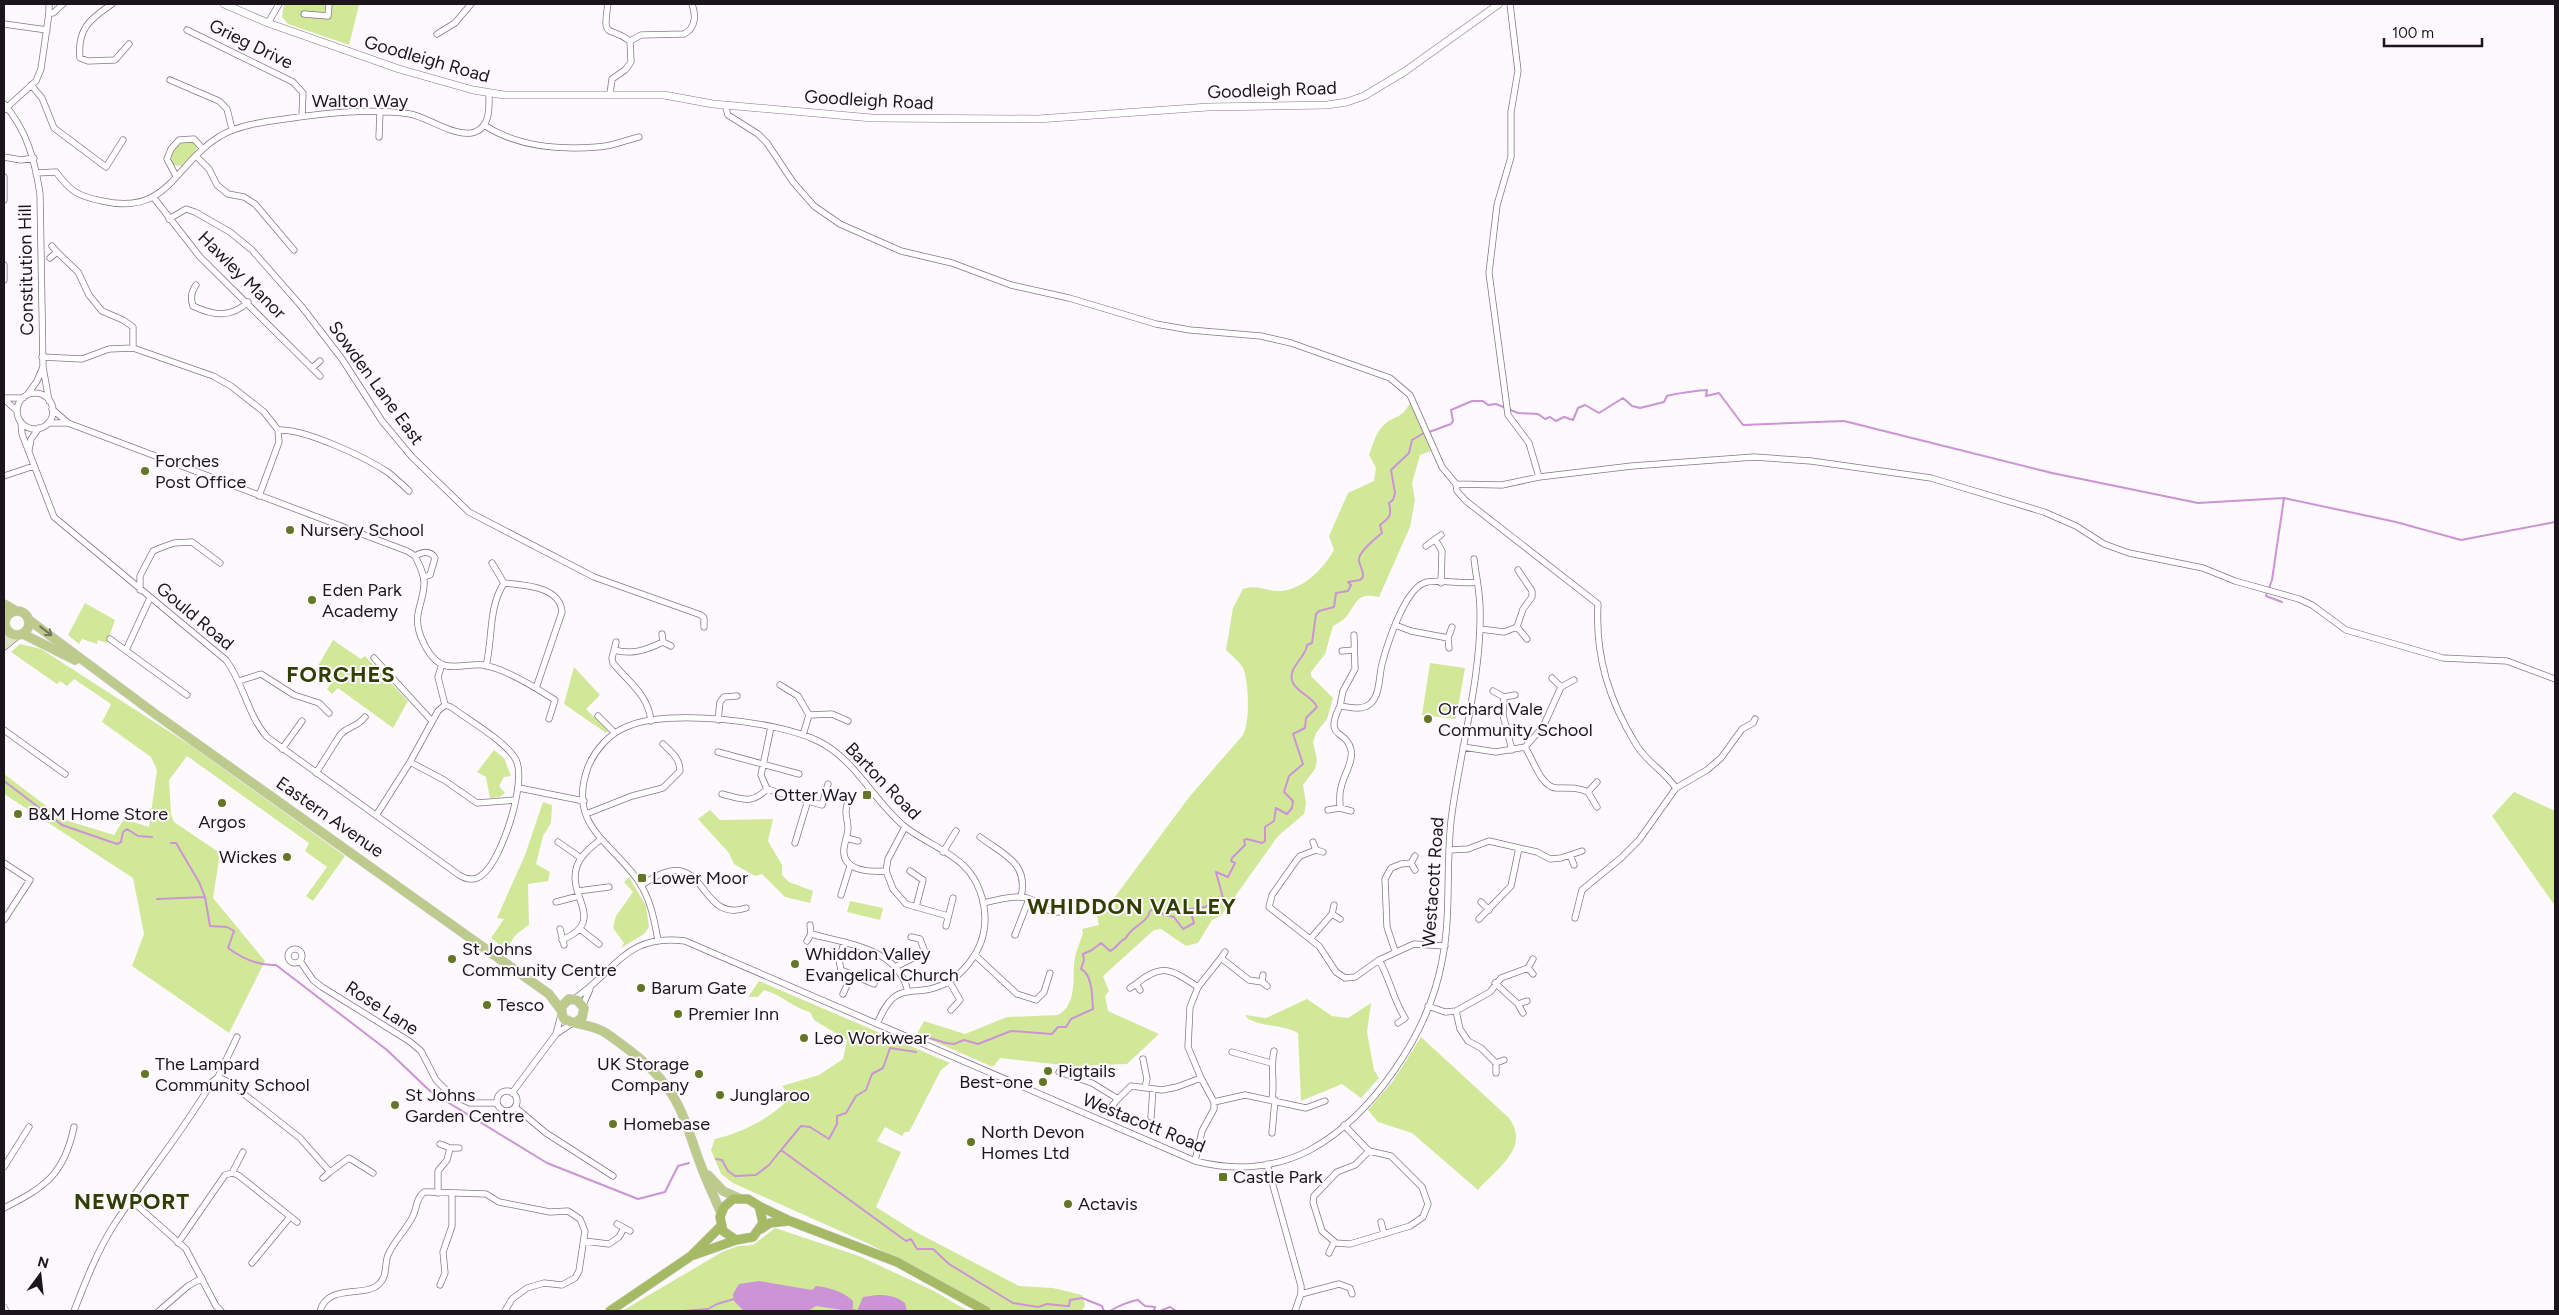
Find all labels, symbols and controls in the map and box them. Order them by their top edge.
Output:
street label: Grieg Drive [206,14,297,74]
scale bar [2384,15,2482,47]
text: 100 m [2392,24,2434,42]
street label: Goodleigh Road [362,31,492,87]
street label: Goodleigh Road [1207,77,1337,103]
street label: Goodleigh Road [804,86,934,114]
street label: Walton Way [312,90,409,112]
street label: Constitution Hill [14,204,38,336]
street label: Hawley Manor [194,227,290,323]
street label: Sowden Lane East [324,317,428,449]
place label: Forches Post Office [155,450,246,493]
marker: Forches Post Office [139,465,151,477]
place label: Nursery School [300,519,424,541]
marker: Nursery School [284,524,296,536]
street label: Gould Road [152,577,238,655]
place label: Eden Park Academy [322,579,402,622]
marker: Eden Park Academy [306,594,318,606]
one-way arrow [39,626,52,637]
district label: FORCHES [286,661,396,688]
place label: Orchard Vale Community School [1438,698,1593,741]
marker: Orchard Vale Community School [1422,713,1434,725]
street label: Barton Road [841,738,925,824]
street label: Eastern Avenue [272,772,388,862]
place label: Otter Way [774,784,858,806]
marker: Otter Way [861,789,873,801]
marker: Argos [216,797,228,809]
place label: B&M Home Store [28,803,168,825]
marker: B&M Home Store [12,808,24,820]
place label: Argos [198,811,246,833]
street label: Westacott Road [1417,816,1449,948]
place label: Wickes [219,846,277,868]
marker: Wickes [281,851,293,863]
place label: Lower Moor [652,867,748,889]
marker: Lower Moor [636,872,648,884]
district label: WHIDDON VALLEY [1027,893,1237,920]
place label: St Johns Community Centre [462,938,617,981]
place label: Whiddon Valley Evangelical Church [805,943,959,986]
marker: St Johns Community Centre [446,953,458,965]
marker: Whiddon Valley Evangelical Church [789,958,801,970]
street label: Rose Lane [341,976,423,1040]
place label: Barum Gate [651,977,747,999]
marker: Barum Gate [635,982,647,994]
place label: Tesco [497,994,544,1016]
marker: Tesco [481,999,493,1011]
place label: Premier Inn [688,1003,779,1025]
marker: Premier Inn [672,1008,684,1020]
place label: Leo Workwear [814,1027,929,1049]
marker: Leo Workwear [798,1032,810,1044]
place label: The Lampard Community School [155,1053,310,1096]
place label: UK Storage Company [597,1053,690,1096]
place label: Pigtails [1058,1060,1116,1082]
marker: Pigtails [1042,1065,1054,1077]
marker: The Lampard Community School [139,1068,151,1080]
marker: UK Storage Company [693,1068,705,1080]
place label: Best-one [959,1071,1033,1093]
marker: Best-one [1037,1076,1049,1088]
place label: St Johns Garden Centre [405,1084,525,1127]
place label: Junglaroo [730,1084,810,1106]
street label: Westacott Road [1079,1088,1209,1158]
marker: Junglaroo [714,1089,726,1101]
marker: St Johns Garden Centre [389,1099,401,1111]
place label: Homebase [623,1113,710,1135]
marker: Homebase [607,1118,619,1130]
place label: North Devon Homes Ltd [981,1121,1084,1164]
marker: North Devon Homes Ltd [965,1136,977,1148]
place label: Castle Park [1233,1166,1323,1188]
marker: Castle Park [1217,1171,1229,1183]
district label: NEWPORT [74,1188,190,1215]
place label: Actavis [1078,1193,1138,1215]
marker: Actavis [1062,1198,1074,1210]
north arrow [15,1250,65,1300]
text: N [36,1253,51,1273]

